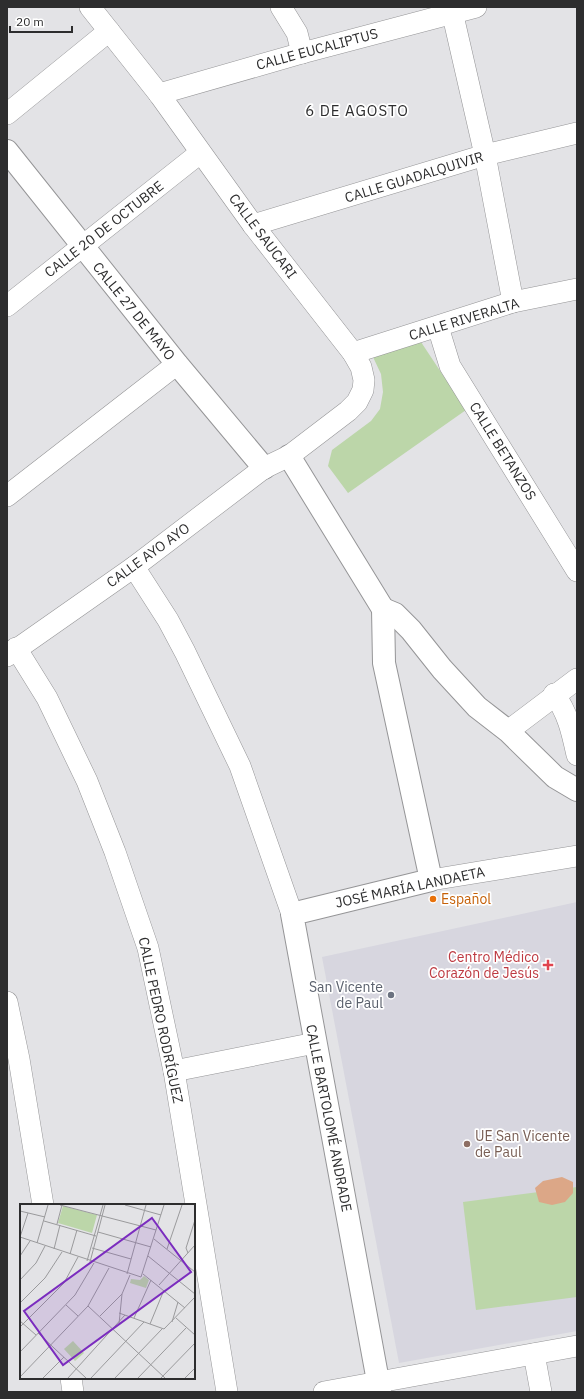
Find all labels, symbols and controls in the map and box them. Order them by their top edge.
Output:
scale bar [10,8,72,34]
text: 20 m [16,14,44,29]
street label: CALLE EUCALIPTUS [254,24,380,74]
district label: 6 DE AGOSTO [305,101,409,120]
street label: CALLE GUADALQUIVIR [342,147,486,207]
street label: CALLE 20 DE OCTUBRE [41,177,167,281]
street label: CALLE SAUCARI [225,190,301,282]
street label: CALLE 27 DE MAYO [89,258,179,364]
street label: CALLE RIVERALTA [407,294,521,344]
street label: CALLE BETANZOS [466,399,540,503]
street label: CALLE AYO AYO [103,519,193,591]
street label: JOSÉ MARÍA LANDAETA [333,861,486,912]
place label: Español [441,890,491,908]
marker: Español [428,894,438,904]
street label: CALLE PEDRO RODRÍGUEZ [135,935,188,1105]
place label: Centro Médico Corazón de Jesús [429,948,539,982]
marker: Centro Médico Corazón de Jesús [542,959,554,971]
place label: San Vicente de Paul [309,978,383,1012]
marker: San Vicente de Paul [386,990,396,1000]
street label: CALLE BARTOLOMÉ ANDRADE [302,1023,357,1213]
place label: UE San Vicente de Paul [475,1127,570,1161]
marker: UE San Vicente de Paul [462,1139,472,1149]
inset map [20,1204,195,1379]

